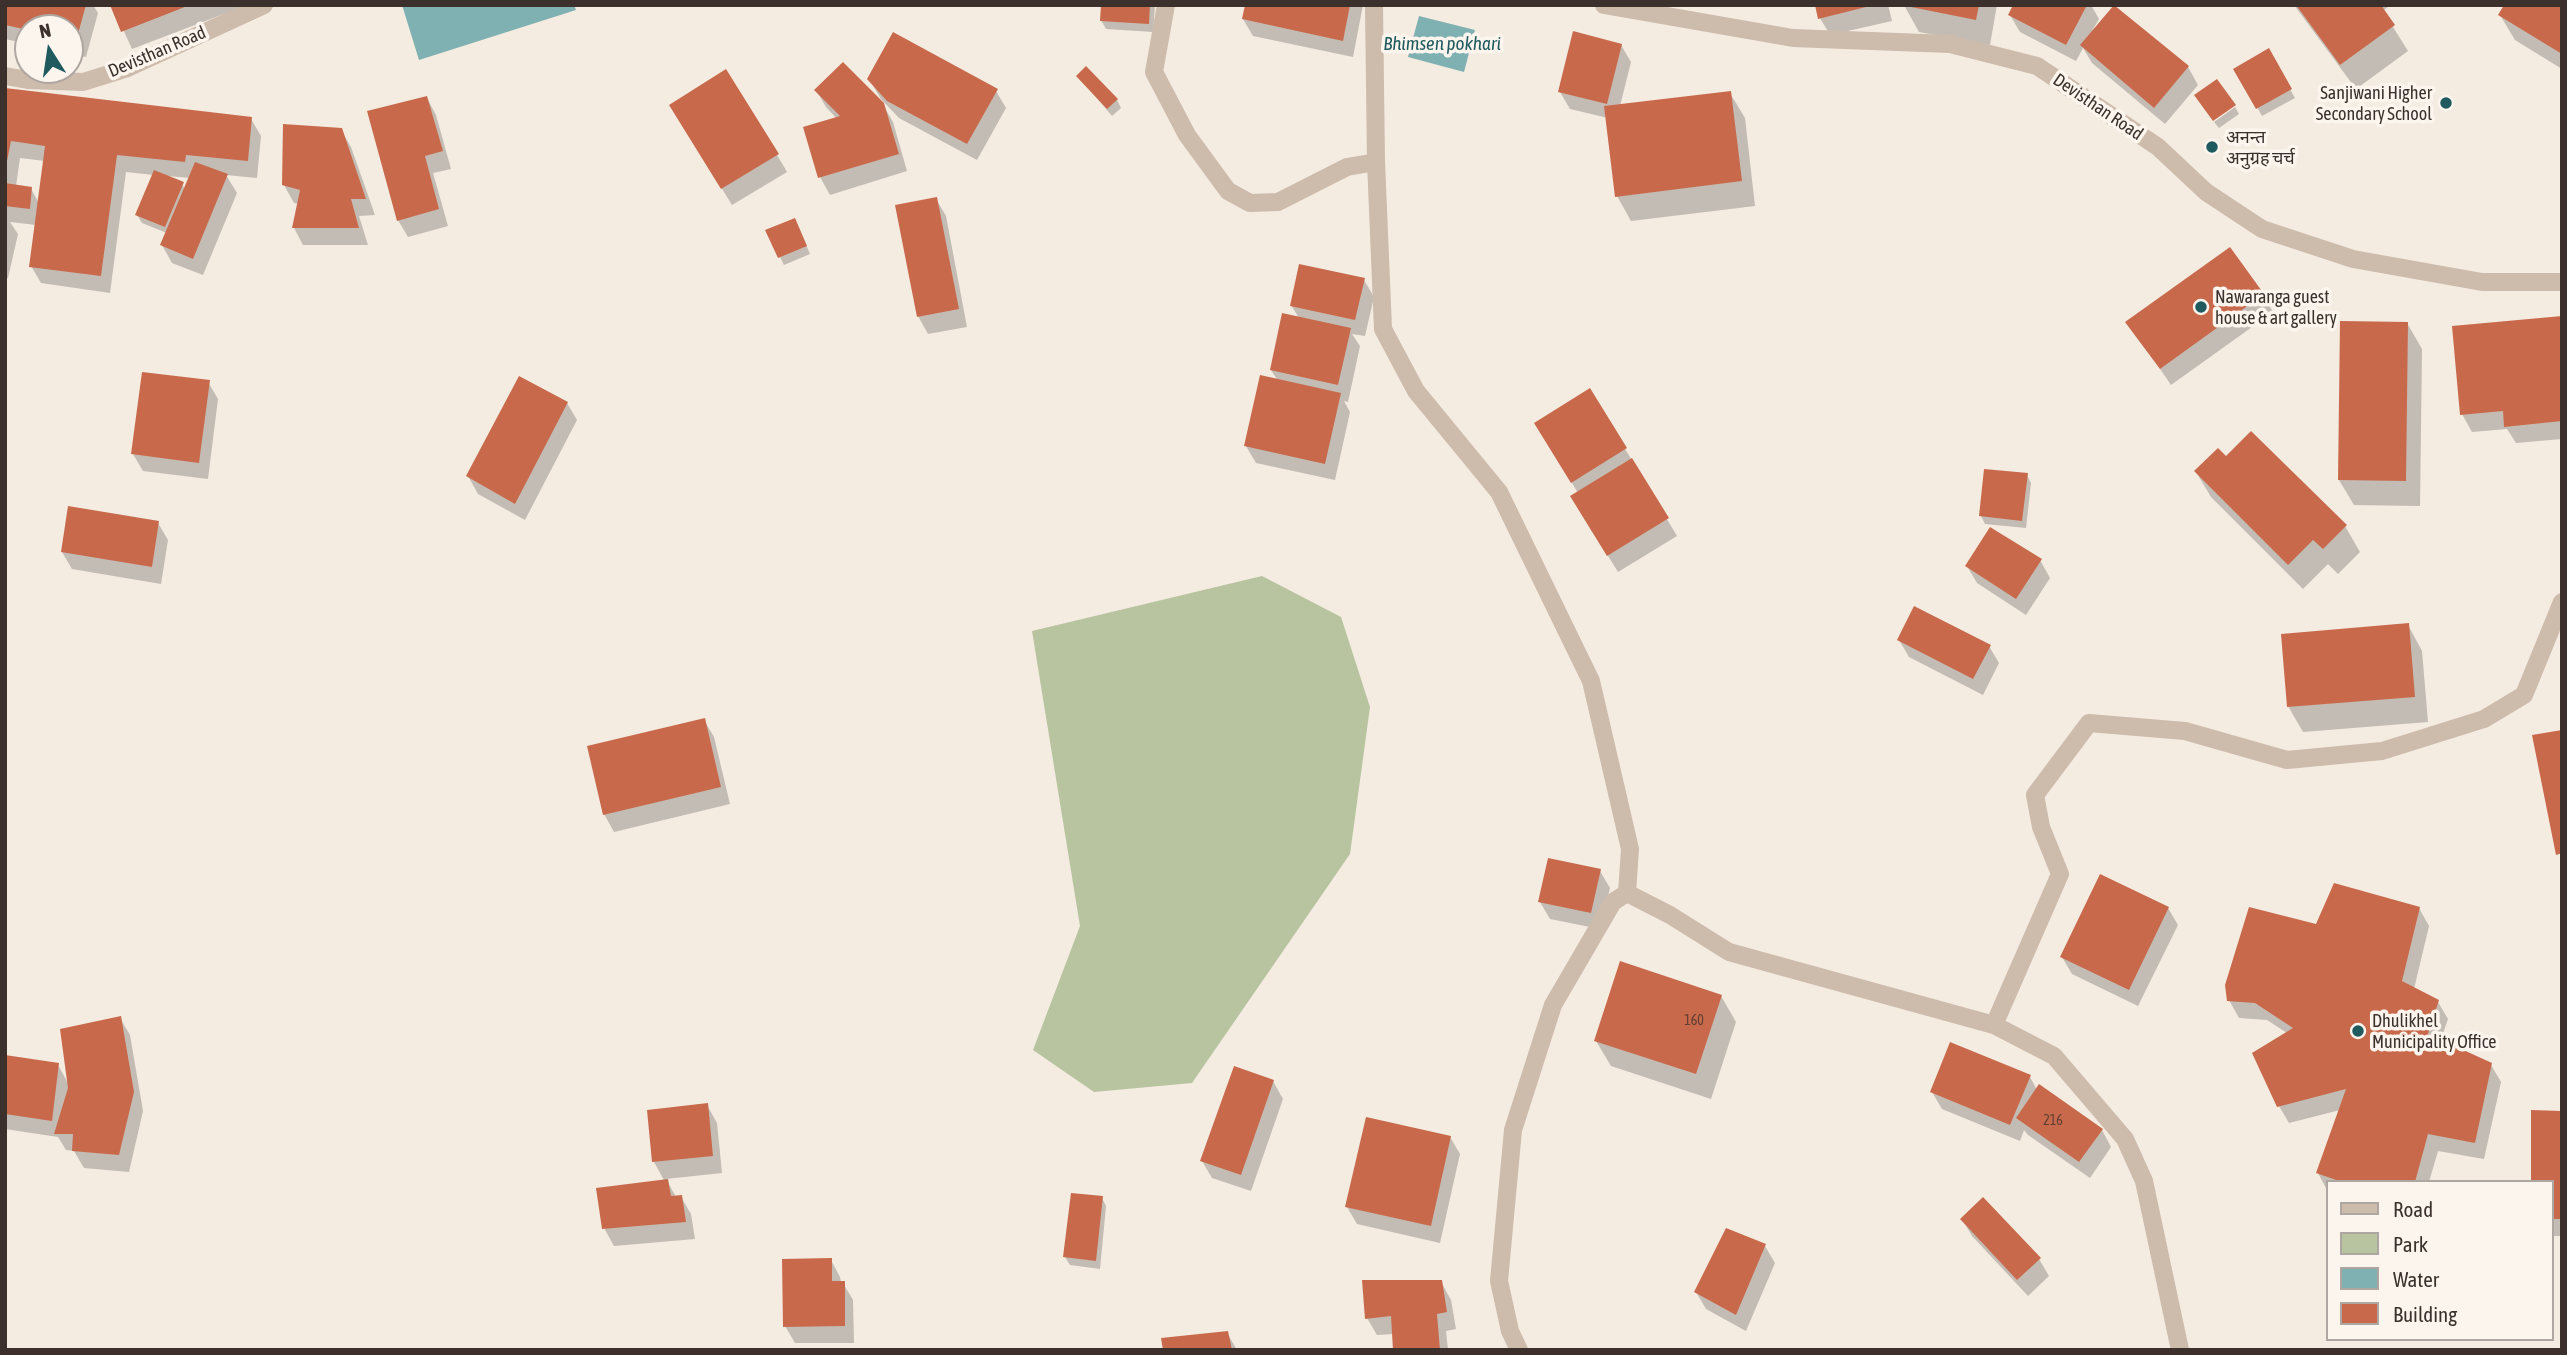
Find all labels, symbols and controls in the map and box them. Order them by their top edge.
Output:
north arrow [14,14,84,84]
text: N [37,18,53,42]
street label: Devisthan Road [105,22,209,82]
water label: Bhimsen pokhari [1383,33,1501,55]
street label: Devisthan Road [2049,69,2147,145]
place label: Sanjiwani Higher Secondary School [2316,82,2432,124]
marker: Sanjiwani Higher Secondary School [2438,95,2454,111]
place label: अनन्त अनुग्रह चर्च [2226,126,2295,168]
marker: अनन्त अनुग्रह चर्च [2204,139,2220,155]
place label: Nawaranga guest house & art gallery [2215,286,2337,328]
marker: Nawaranga guest house & art gallery [2193,299,2209,315]
place label: Dhulikhel Municipality Office [2372,1010,2497,1052]
house number: 160 [1684,1013,1704,1029]
marker: Dhulikhel Municipality Office [2350,1023,2366,1039]
house number: 216 [2043,1113,2063,1129]
legend [2326,1180,2553,1341]
text: Road [2393,1197,2433,1221]
text: Park [2393,1232,2428,1256]
text: Water [2393,1267,2439,1291]
text: Building [2393,1302,2457,1326]

